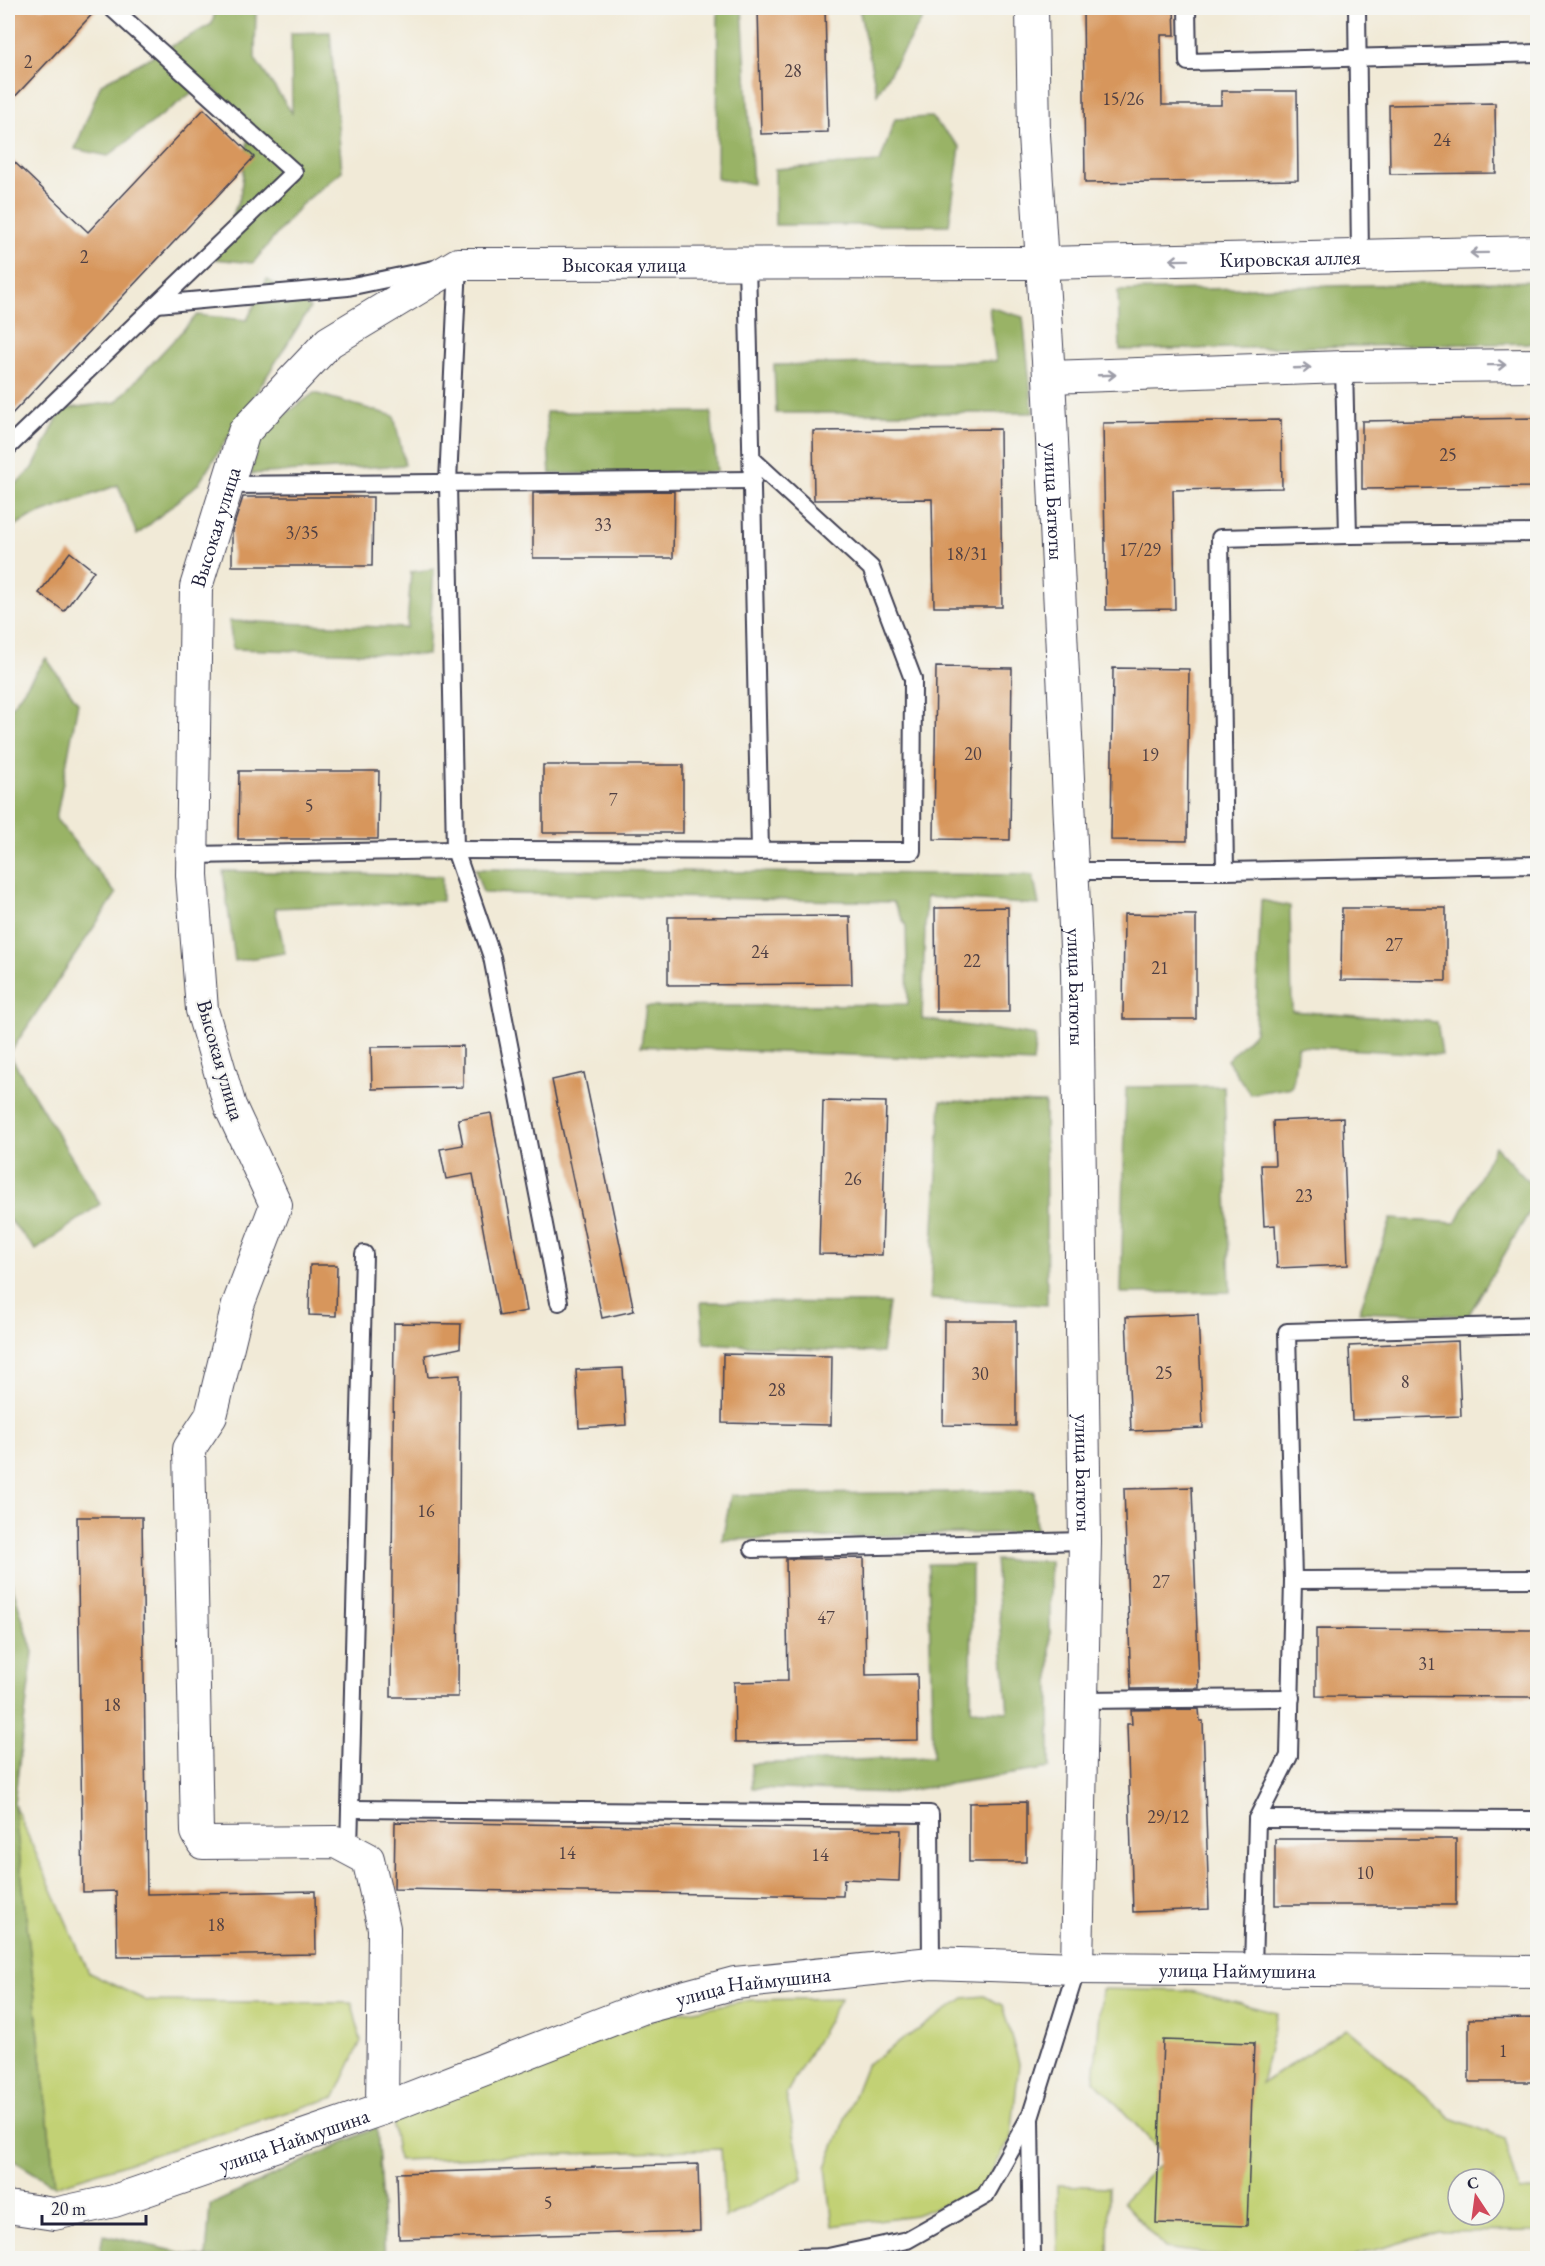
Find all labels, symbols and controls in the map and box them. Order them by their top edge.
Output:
house number: 2 [24,50,33,73]
house number: 28 [784,59,802,82]
house number: 15/26 [1102,87,1144,110]
house number: 24 [1433,128,1451,151]
street label: Кировская аллея [1219,242,1361,273]
house number: 2 [80,245,89,268]
one-way arrow [1470,247,1490,259]
street label: Высокая улица [562,250,687,277]
one-way arrow [1170,254,1190,266]
one-way arrow [1487,359,1507,371]
one-way arrow [1292,363,1312,374]
one-way arrow [1097,369,1117,380]
street label: улица Батюты [1039,442,1071,561]
house number: 25 [1439,443,1457,466]
street label: Высокая улица [183,463,246,590]
house number: 33 [594,513,612,536]
house number: 3/35 [285,521,319,544]
house number: 17/29 [1119,538,1161,561]
house number: 18/31 [946,542,988,565]
house number: 20 [964,742,982,765]
house number: 19 [1141,743,1159,766]
house number: 7 [609,788,618,811]
house number: 5 [305,794,313,817]
street label: улица Батюты [1062,927,1092,1046]
house number: 27 [1385,933,1403,956]
house number: 24 [751,940,769,963]
house number: 22 [963,949,981,972]
house number: 21 [1151,956,1169,979]
street label: Высокая улица [191,996,251,1124]
house number: 26 [844,1167,862,1190]
house number: 23 [1295,1184,1313,1207]
house number: 25 [1155,1361,1173,1384]
house number: 30 [971,1362,989,1385]
house number: 8 [1401,1370,1409,1393]
house number: 28 [768,1378,786,1401]
street label: улица Батюты [1070,1414,1098,1532]
house number: 16 [417,1499,435,1522]
house number: 27 [1152,1570,1170,1593]
house number: 47 [817,1606,835,1629]
house number: 31 [1418,1652,1436,1675]
house number: 18 [103,1693,121,1716]
house number: 29/12 [1147,1805,1189,1828]
house number: 14 [558,1841,576,1864]
house number: 14 [811,1843,829,1866]
house number: 10 [1356,1861,1374,1884]
house number: 18 [207,1913,225,1936]
street label: улица Наймушина [1159,1955,1317,1984]
street label: улица Наймушина [673,1960,833,2012]
house number: 1 [1499,2039,1507,2062]
street label: улица Наймушина [215,2101,373,2178]
north arrow [1446,2167,1506,2227]
text: С [1465,2171,1481,2194]
scale bar [42,2188,146,2226]
house number: 5 [544,2191,552,2214]
text: 20 m [51,2197,86,2220]

